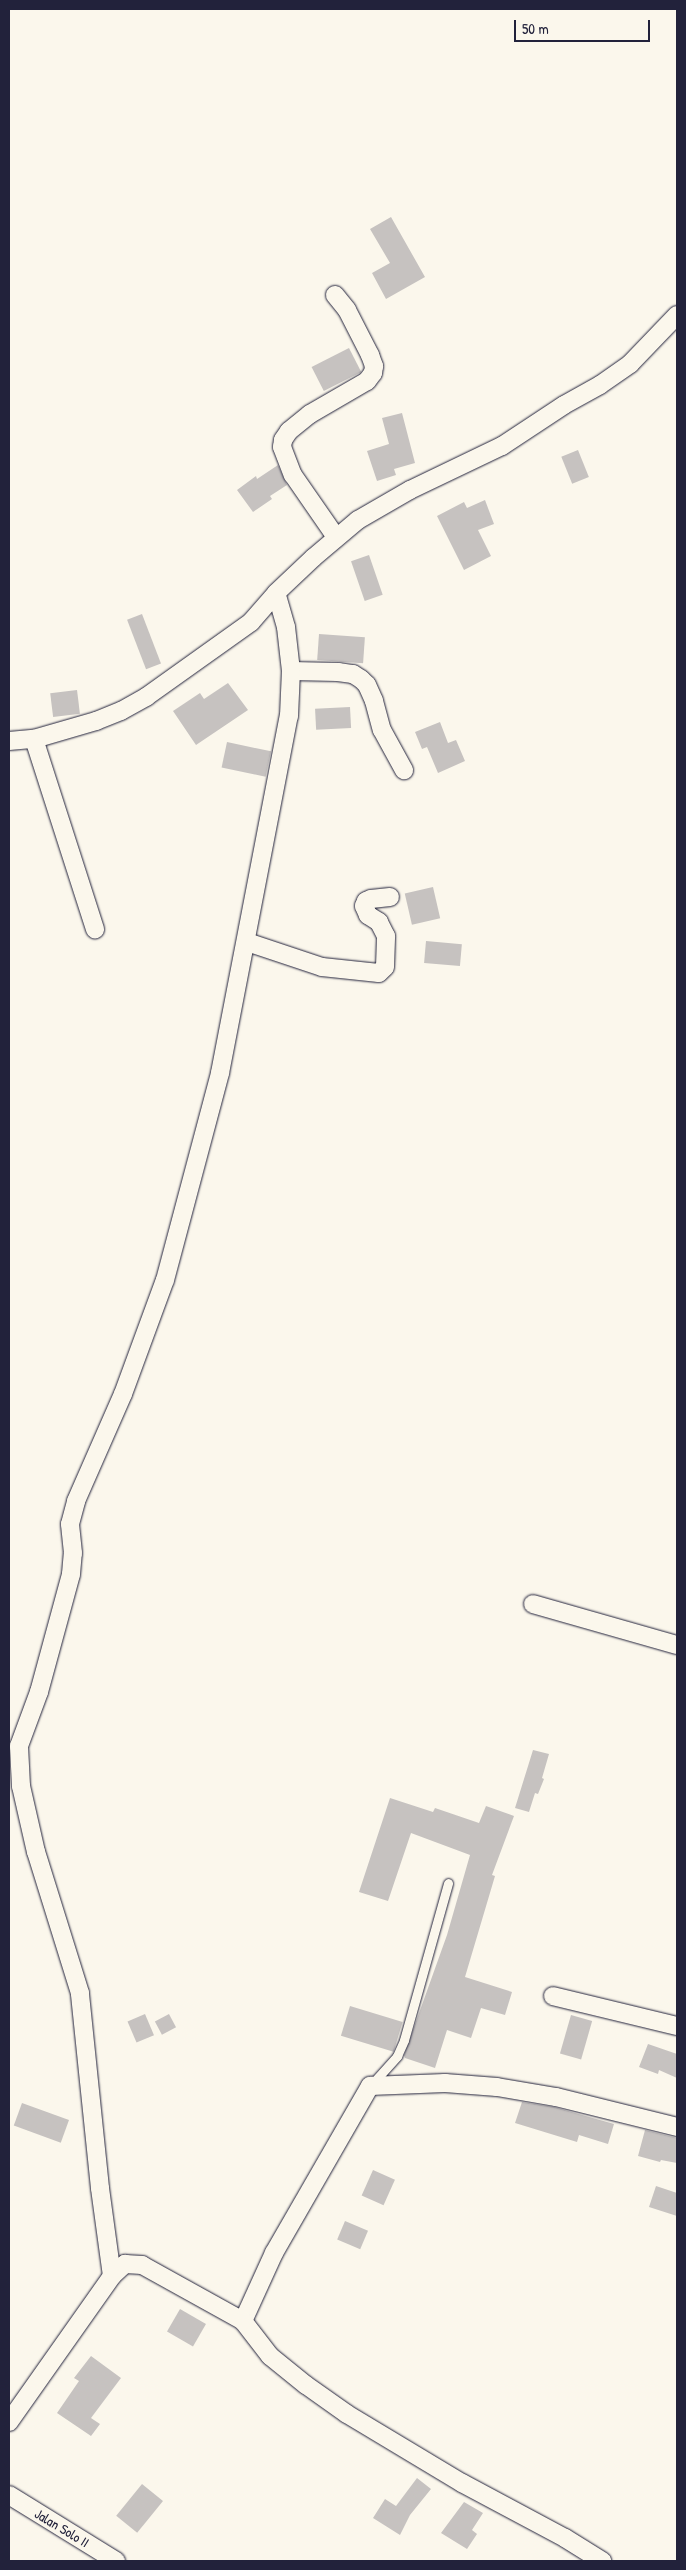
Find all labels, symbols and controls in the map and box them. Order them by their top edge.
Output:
scale bar [516,10,652,42]
text: 50 m [522,18,549,39]
street label: Jalan Solo II [32,2505,92,2551]

